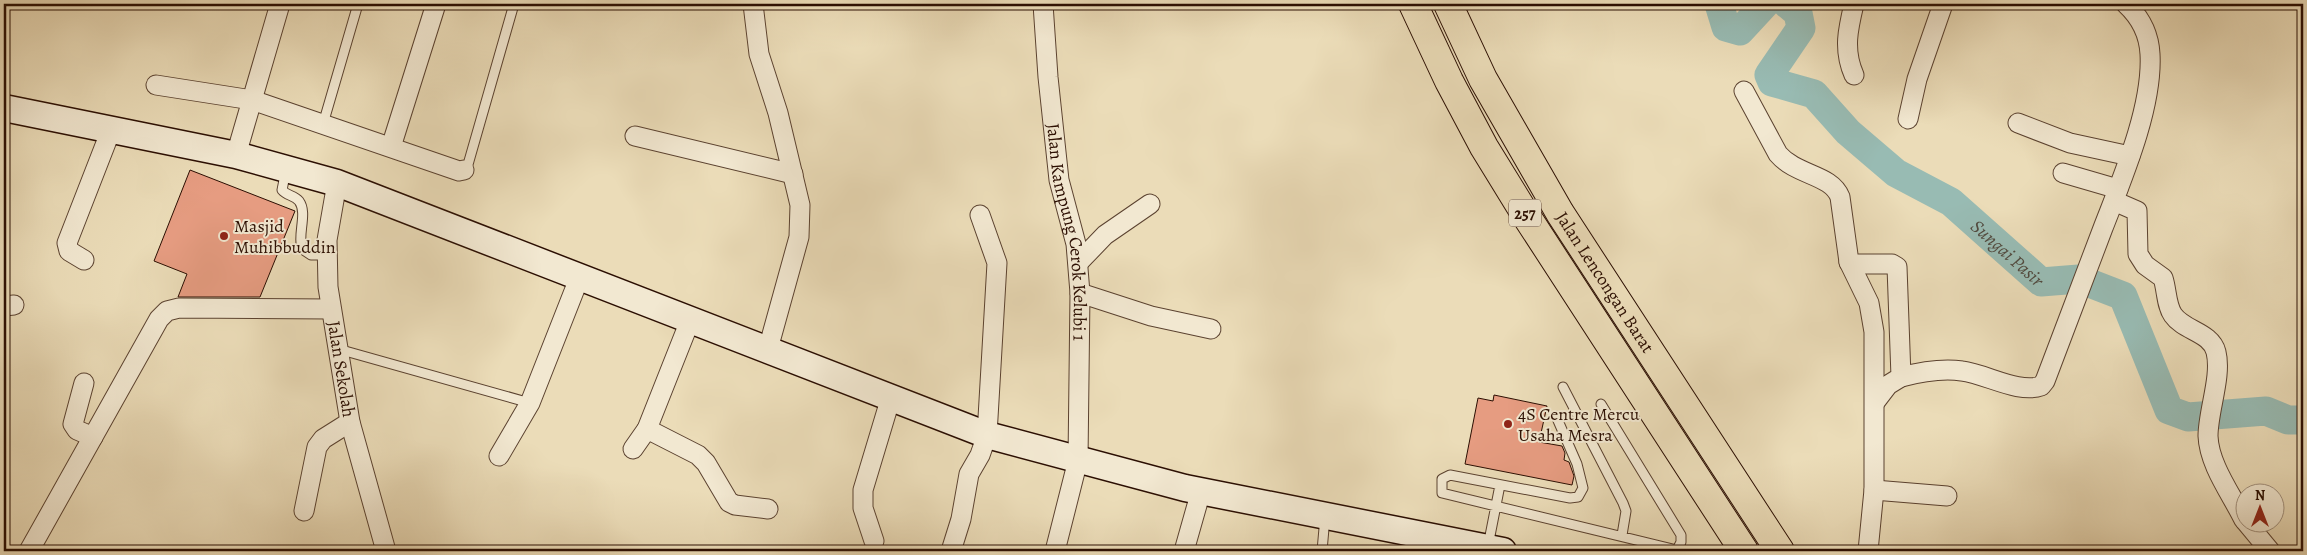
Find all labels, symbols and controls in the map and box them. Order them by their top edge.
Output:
street label: Jalan Kampung Cerok Kelubi 1 [1041,122,1092,341]
road number: 257 [1509,200,1541,227]
street label: Jalan Lencongan Barat [1550,207,1660,358]
place label: Masjid Muhibbuddin [234,214,336,259]
water label: Sungai Pasir [1965,214,2050,294]
marker: Masjid Muhibbuddin [218,230,230,242]
street label: Jalan Sekolah [322,319,361,419]
place label: 4S Centre Mercu Usaha Mesra [1518,402,1640,447]
marker: 4S Centre Mercu Usaha Mesra [1502,418,1514,430]
north arrow [2234,482,2284,532]
text: N [2255,486,2265,505]

